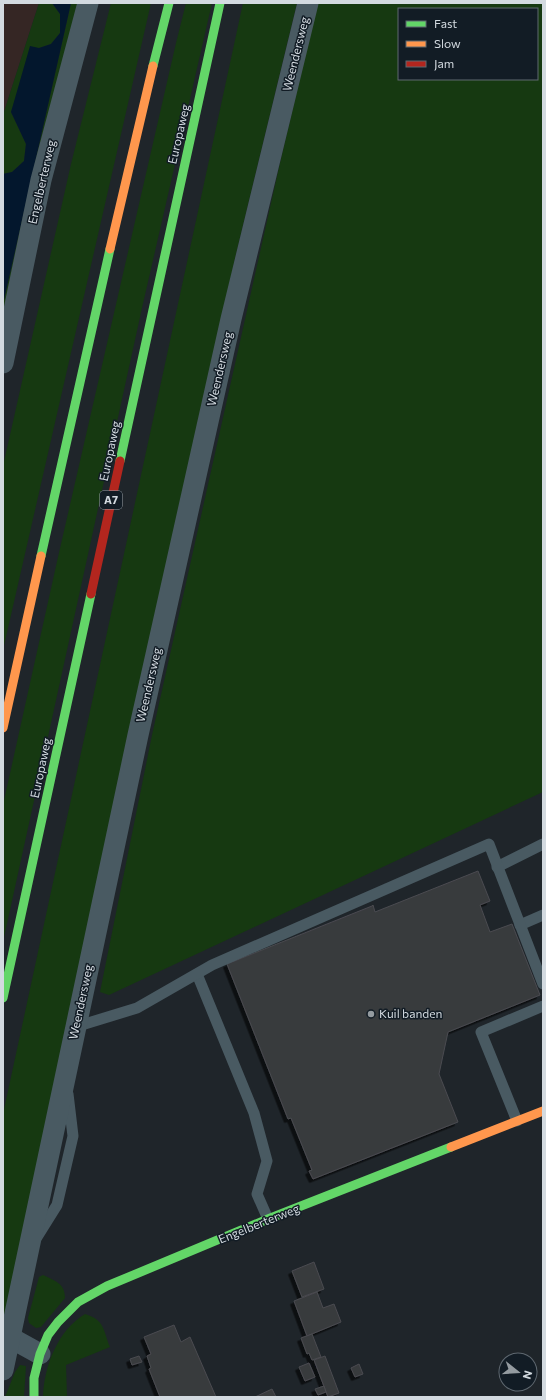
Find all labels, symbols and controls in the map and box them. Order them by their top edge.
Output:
legend [398,8,538,80]
street label: Weendersweg [279,15,311,92]
text: Fast [434,16,457,30]
text: Slow [434,36,461,50]
text: Jam [434,56,454,71]
street label: Europaweg [164,102,192,165]
street label: Engelberterweg [25,138,58,225]
street label: Weendersweg [204,330,235,408]
street label: Europaweg [96,419,122,482]
road number: A7 [100,491,122,509]
street label: Weendersweg [133,646,164,724]
street label: Europaweg [27,736,53,799]
street label: Weendersweg [65,963,95,1041]
place label: Kuil banden [379,1006,442,1020]
marker: Kuil banden [366,1009,376,1019]
street label: Engelberterweg [216,1200,302,1246]
north arrow [498,1352,538,1392]
text: N [521,1369,535,1381]

